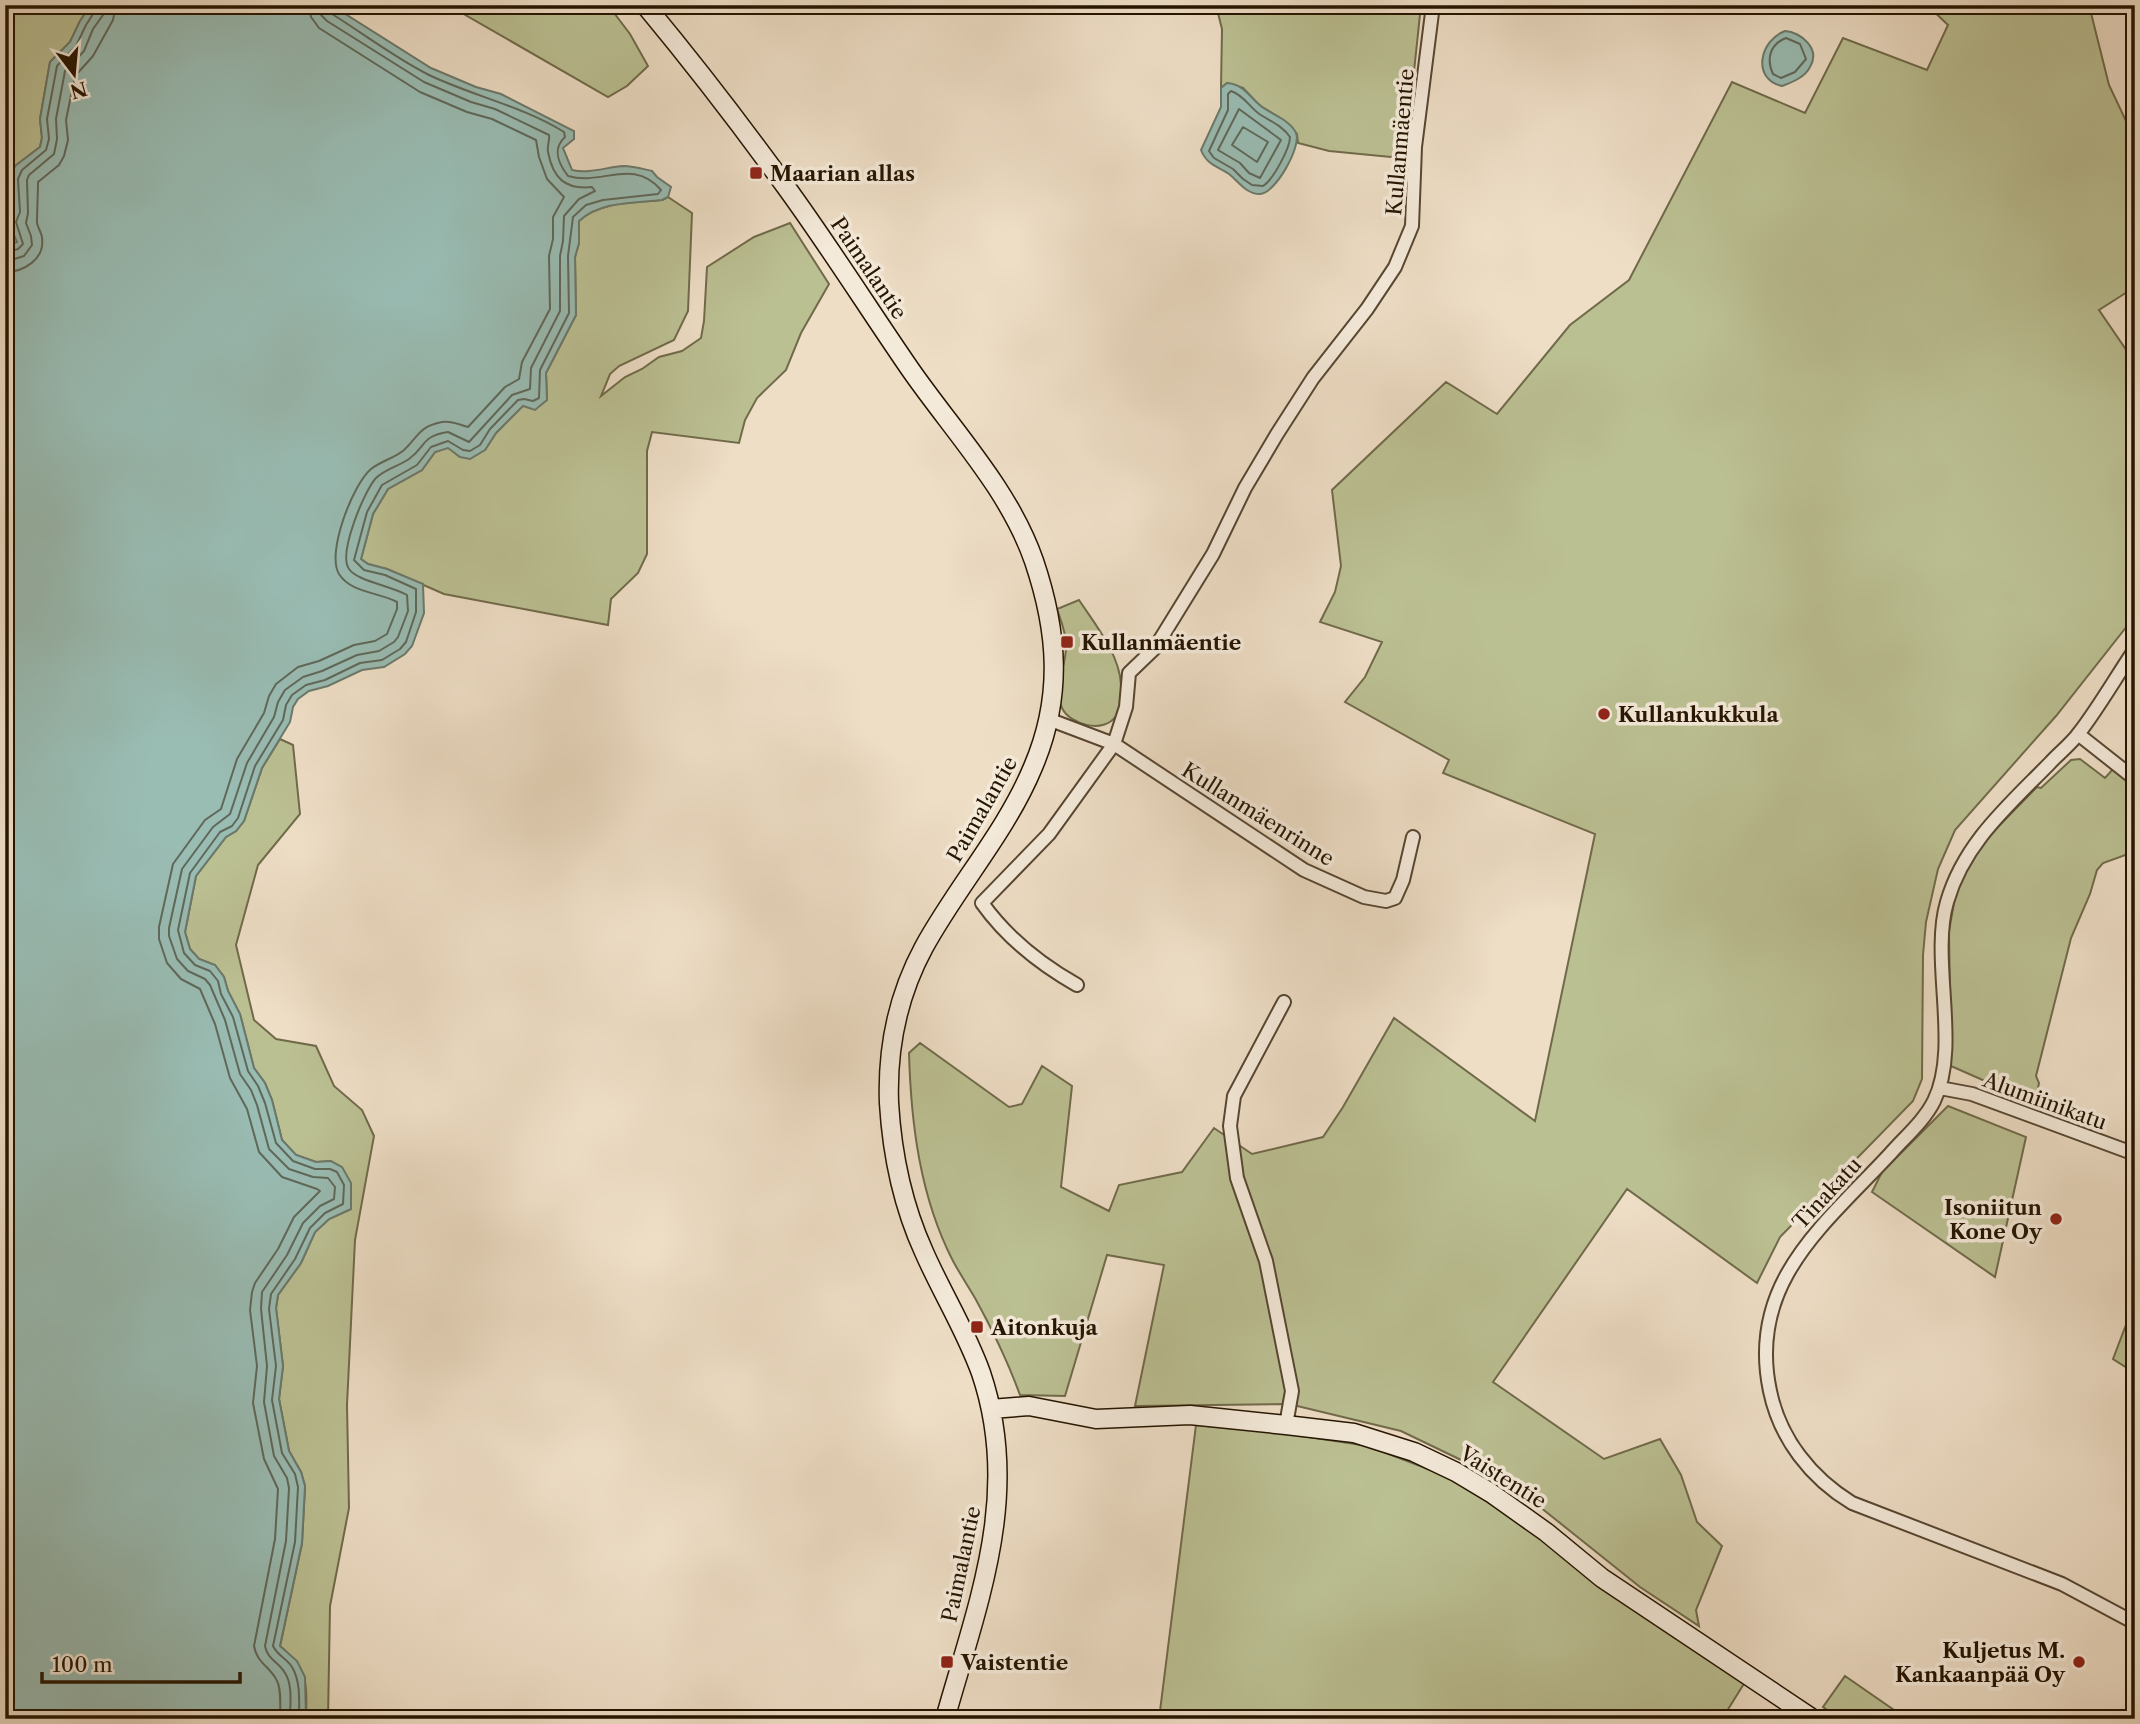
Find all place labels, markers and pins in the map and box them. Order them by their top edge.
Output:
place label: Maarian allas [770,161,915,186]
marker: Maarian allas [748,165,764,181]
place label: Kullanmäentie [1081,630,1241,655]
marker: Kullanmäentie [1059,634,1075,650]
place label: Kullankukkula [1618,702,1780,727]
marker: Kullankukkula [1596,706,1612,722]
place label: Isoniitun Kone Oy [1944,1195,2043,1244]
marker: Isoniitun Kone Oy [2048,1211,2064,1227]
place label: Aitonkuja [990,1315,1098,1340]
marker: Aitonkuja [969,1319,985,1335]
place label: Kuljetus M. Kankaanpää Oy [1895,1638,2066,1687]
place label: Vaistentie [960,1650,1068,1675]
marker: Vaistentie [939,1654,955,1670]
marker: Kuljetus M. Kankaanpää Oy [2071,1654,2087,1670]

